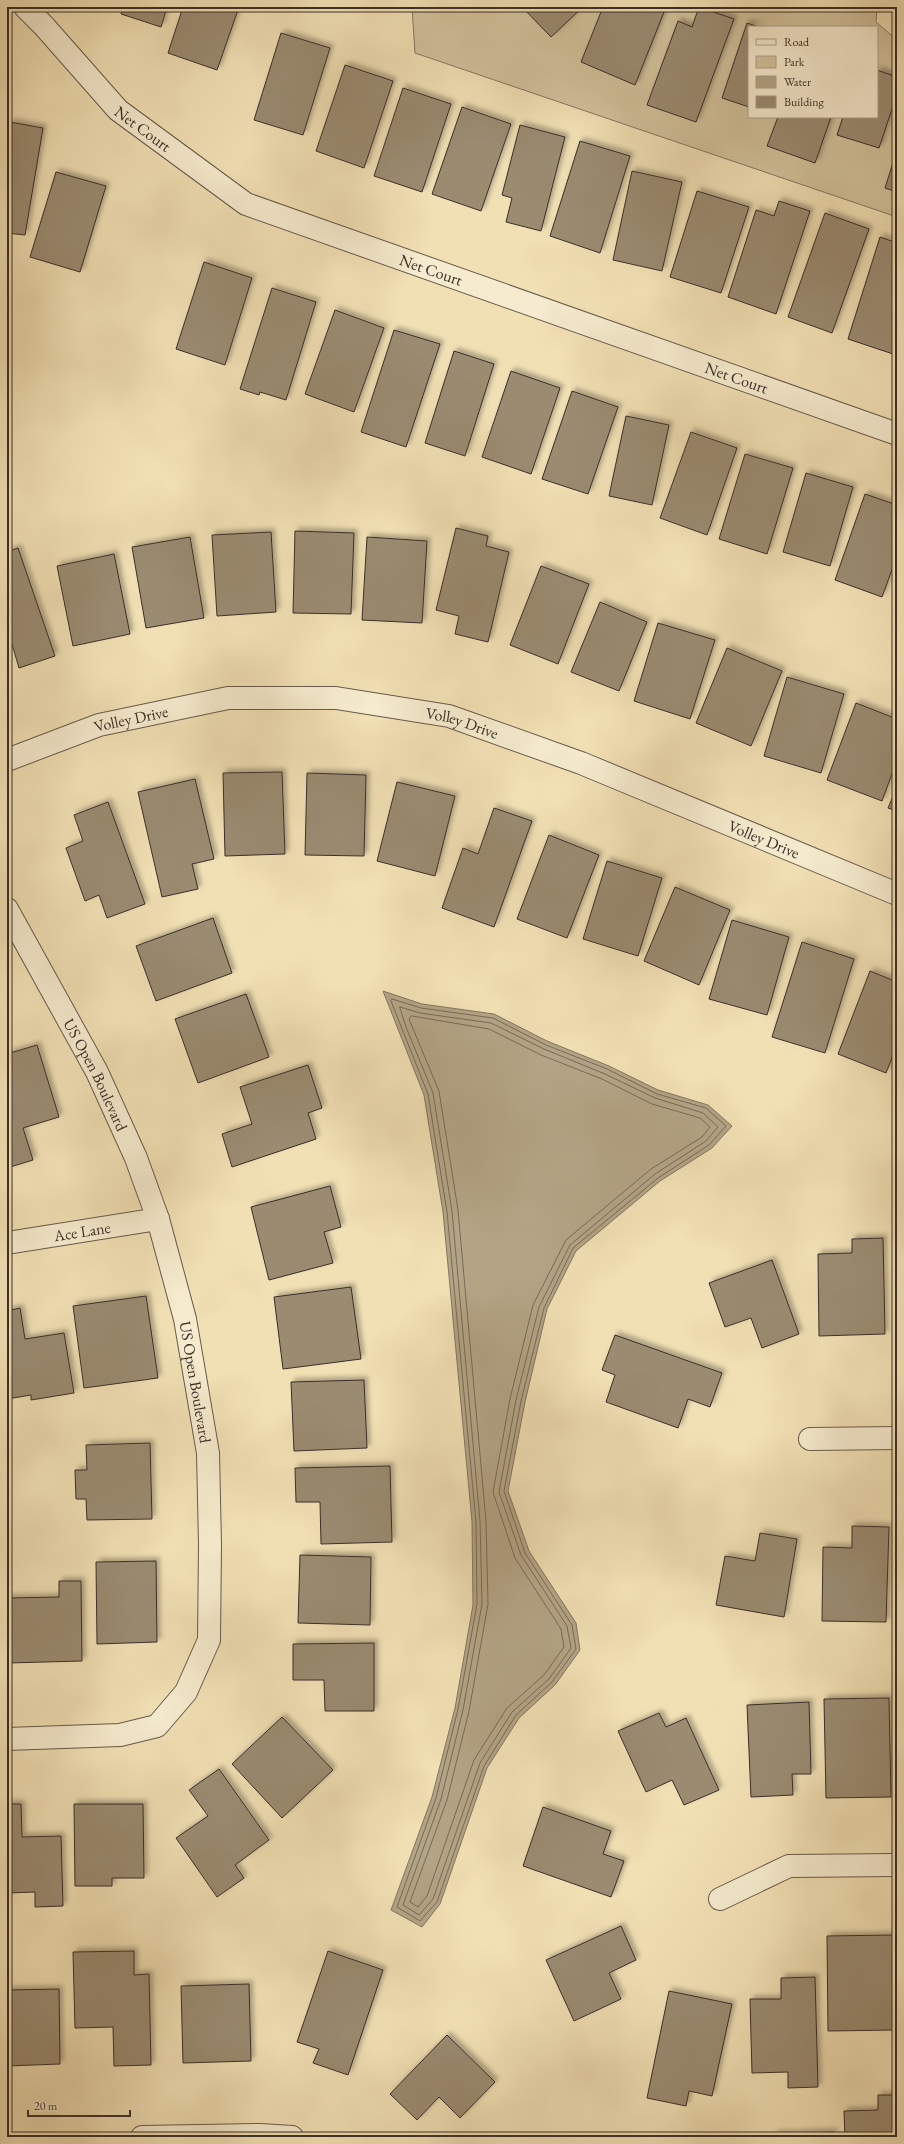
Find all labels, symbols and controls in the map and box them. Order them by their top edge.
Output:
legend [748,26,878,118]
text: Road [784,34,810,50]
text: Park [784,54,805,70]
text: Water [784,74,811,90]
text: Building [784,94,825,110]
street label: Net Court [111,101,176,156]
street label: Net Court [397,249,465,290]
street label: Net Court [702,357,771,398]
street label: Volley Drive [91,700,170,737]
street label: Volley Drive [424,702,501,743]
street label: Volley Drive [725,815,803,863]
street label: US Open Boulevard [59,1014,133,1135]
street label: Ace Lane [51,1216,112,1246]
street label: US Open Boulevard [175,1319,217,1445]
scale bar [28,2092,130,2118]
text: 20 m [34,2098,58,2114]

